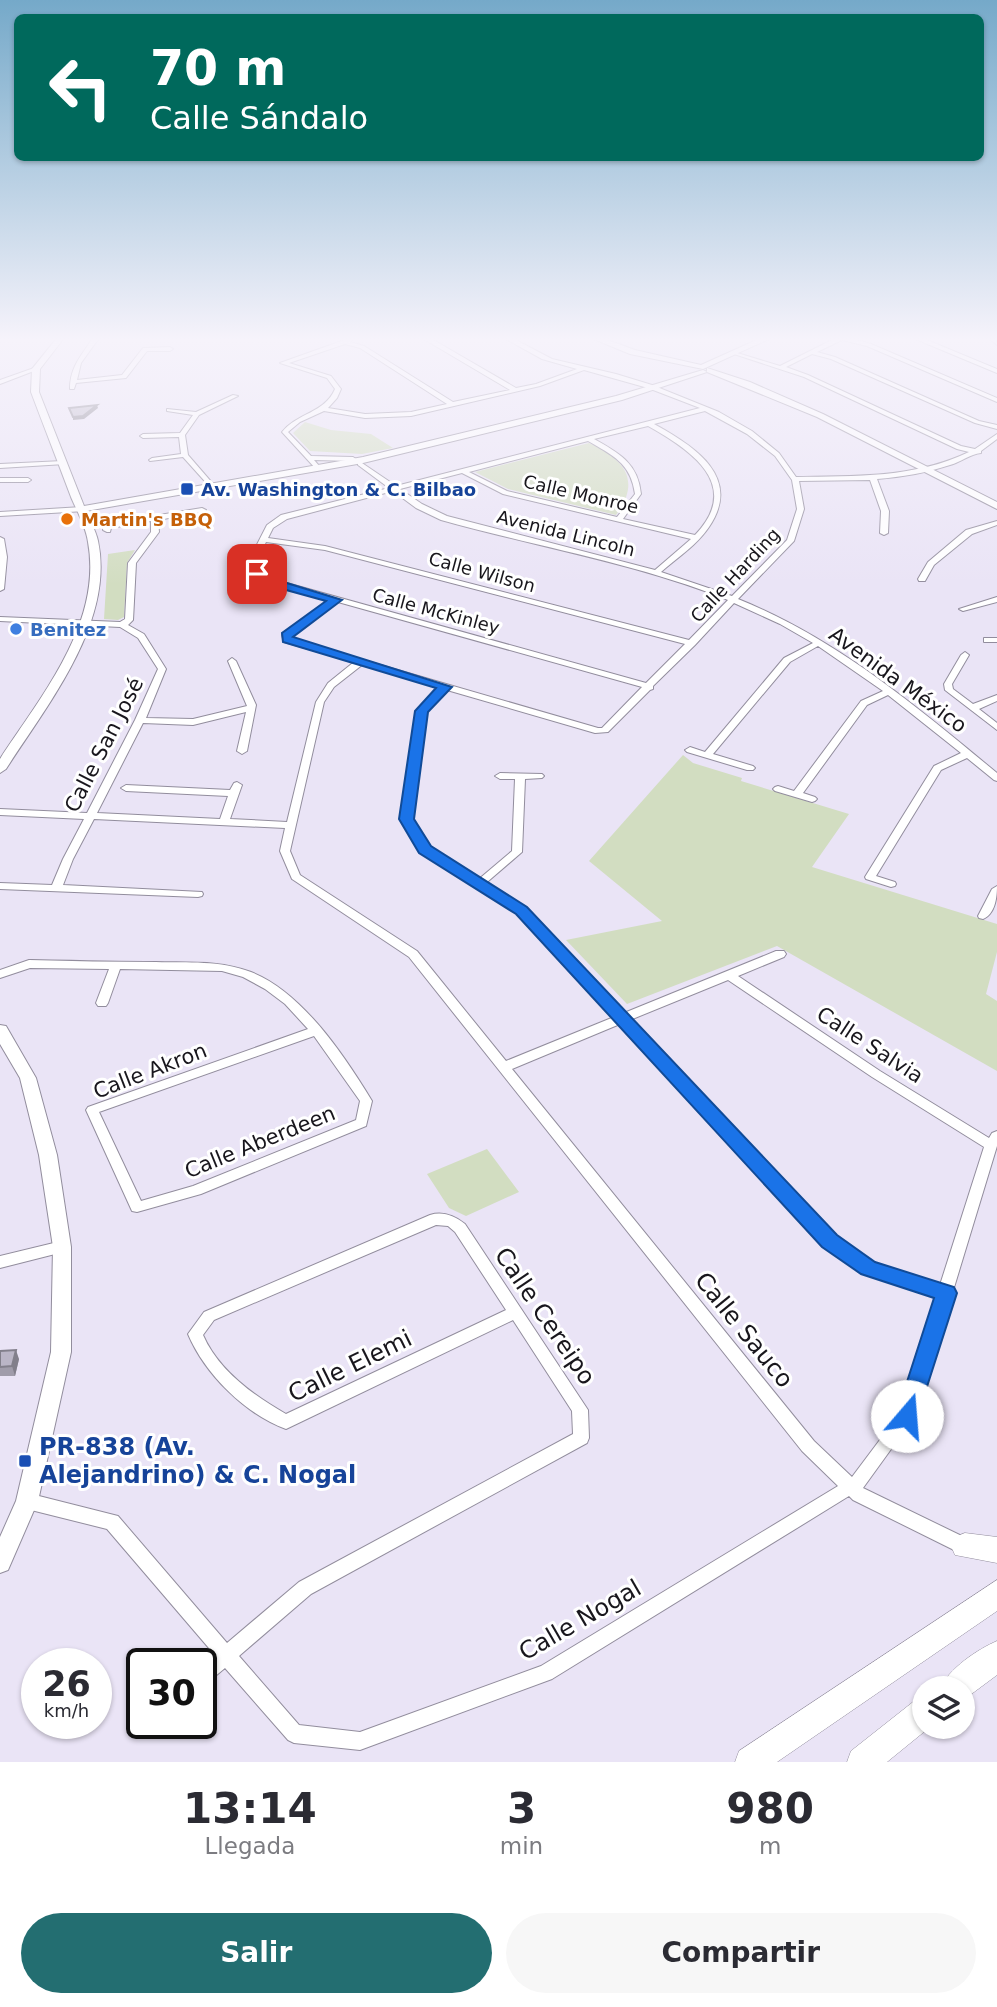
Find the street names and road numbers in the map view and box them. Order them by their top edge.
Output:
street label: Calle Monroe [521,471,641,517]
street label: Avenida Lincoln [495,506,637,560]
street label: Calle Harding [686,523,784,627]
street label: Calle Wilson [426,548,538,596]
street label: Calle McKinley [370,584,502,638]
street label: Avenida México [825,622,971,738]
street label: Calle San José [60,674,148,816]
street label: Calle Salvia [812,1002,928,1088]
street label: Calle Akron [90,1038,210,1104]
street label: Calle Aberdeen [181,1101,339,1183]
street label: Calle Cereipo [489,1242,601,1390]
street label: Calle Sauco [689,1267,799,1393]
street label: Calle Elemi [284,1324,416,1408]
street label: Calle Nogal [514,1574,646,1666]

